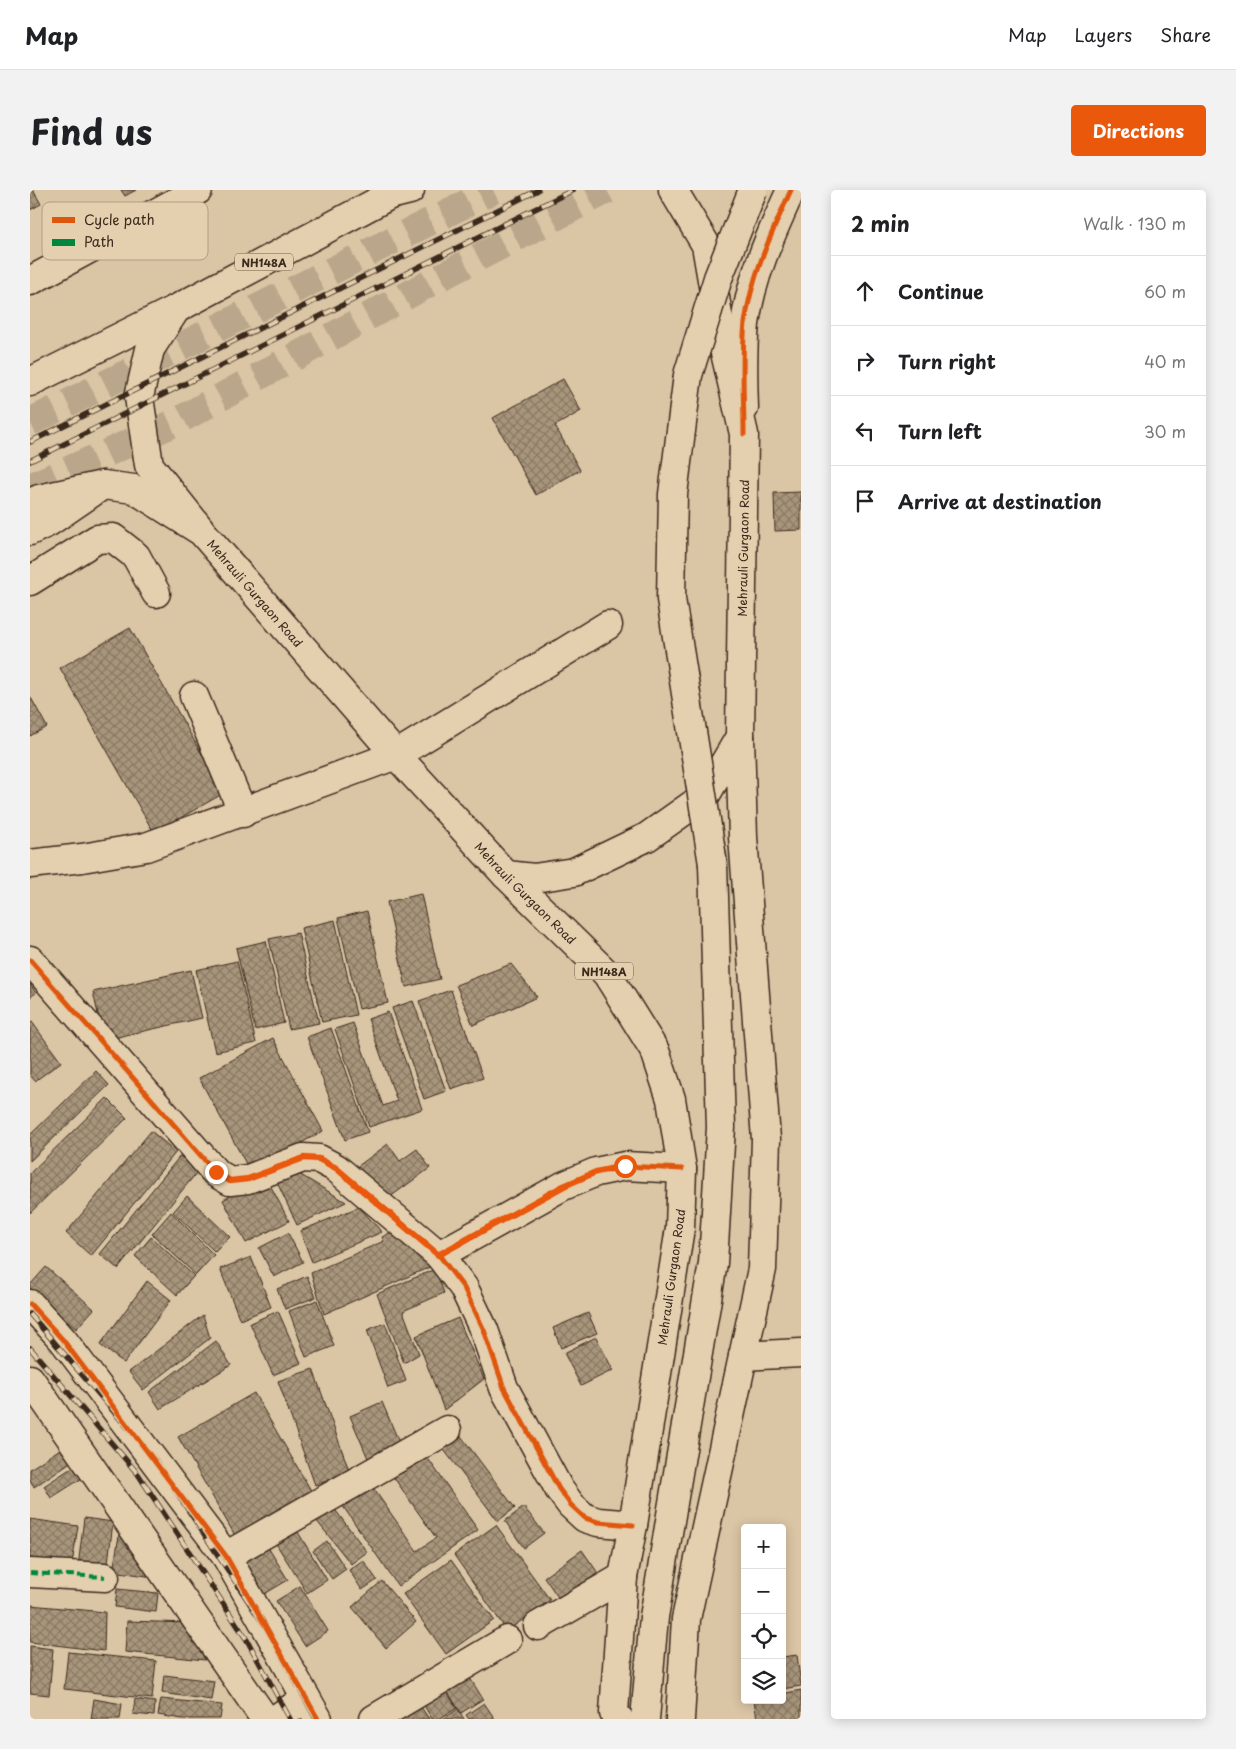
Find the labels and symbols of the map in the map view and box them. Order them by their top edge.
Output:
legend [42,202,208,260]
text: Cycle path [84,209,155,230]
text: Path [84,231,114,252]
road number: NH148A [235,254,293,270]
street label: Mehrauli Gurgaon Road [733,479,753,617]
street label: Mehrauli Gurgaon Road [203,535,307,651]
street label: Mehrauli Gurgaon Road [471,838,580,948]
road number: NH148A [575,962,633,979]
route start [614,1155,637,1178]
route end [205,1161,228,1184]
street label: Mehrauli Gurgaon Road [653,1208,689,1346]

